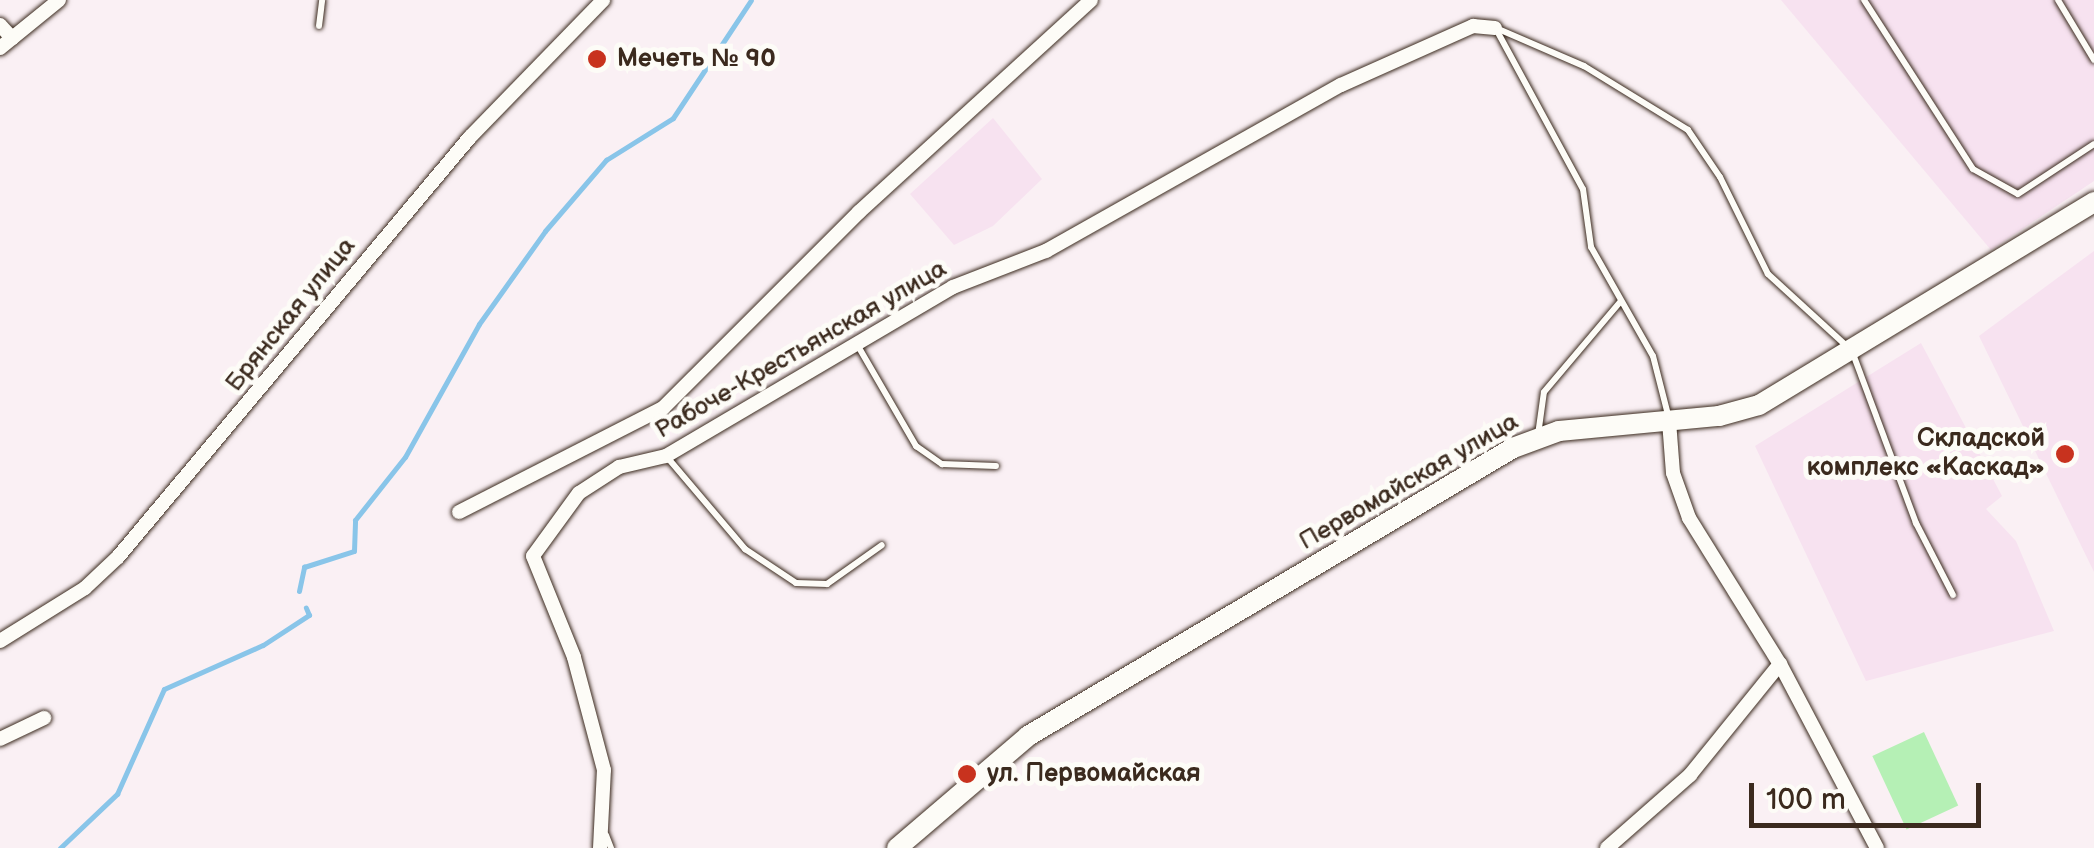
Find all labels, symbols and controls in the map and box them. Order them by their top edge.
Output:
place label: Мечеть № 90 [617,44,776,74]
marker: Мечеть № 90 [586,48,608,70]
street label: Брянская улица [220,232,362,398]
street label: Рабоче-Крестьянская улица [650,254,952,446]
street label: Первомайская улица [1294,407,1524,557]
place label: Складской комплекс «Каскад» [1807,425,2045,484]
marker: Складской комплекс «Каскад» [2054,443,2076,465]
place label: ул. Первомайская [987,759,1201,789]
marker: ул. Первомайская [956,763,978,785]
scale bar [1754,763,1986,825]
text: 100 m [1766,782,1846,818]

